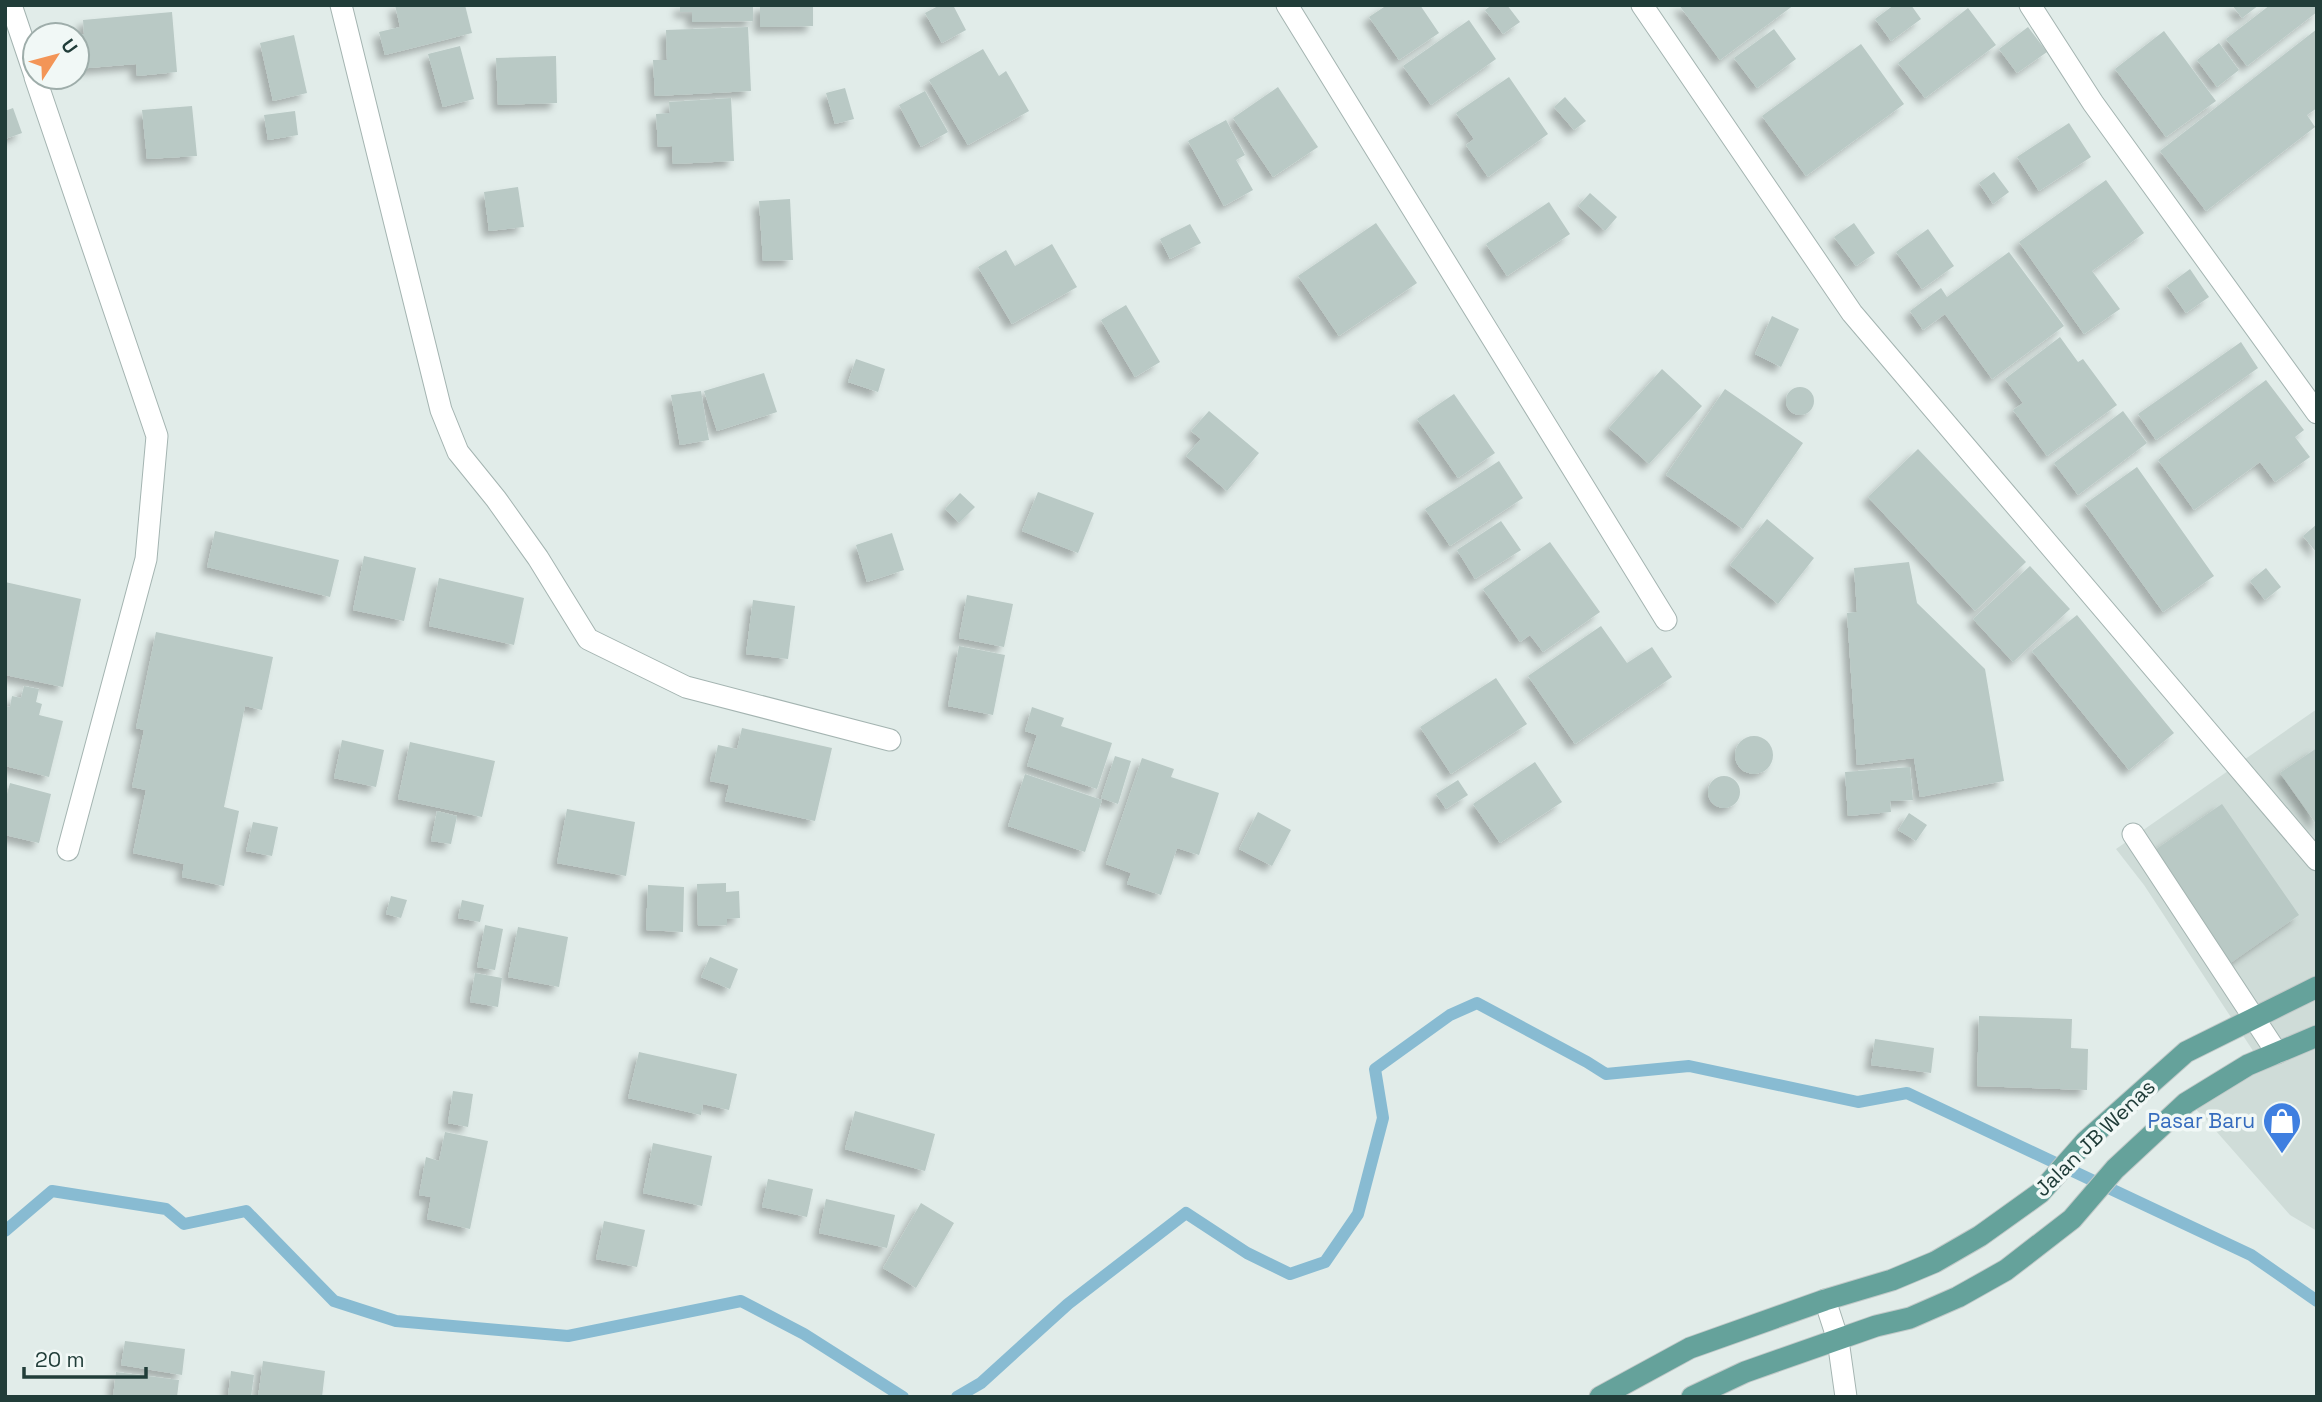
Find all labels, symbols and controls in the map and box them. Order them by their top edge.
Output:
north arrow [21,21,91,91]
text: U [55,34,83,59]
street label: Jalan JB Wenas [2029,1073,2161,1202]
shop icon: Pasar Baru [2261,1100,2303,1155]
place label: Pasar Baru [2148,1107,2255,1134]
scale bar [24,1336,147,1380]
text: 20 m [35,1346,85,1373]

